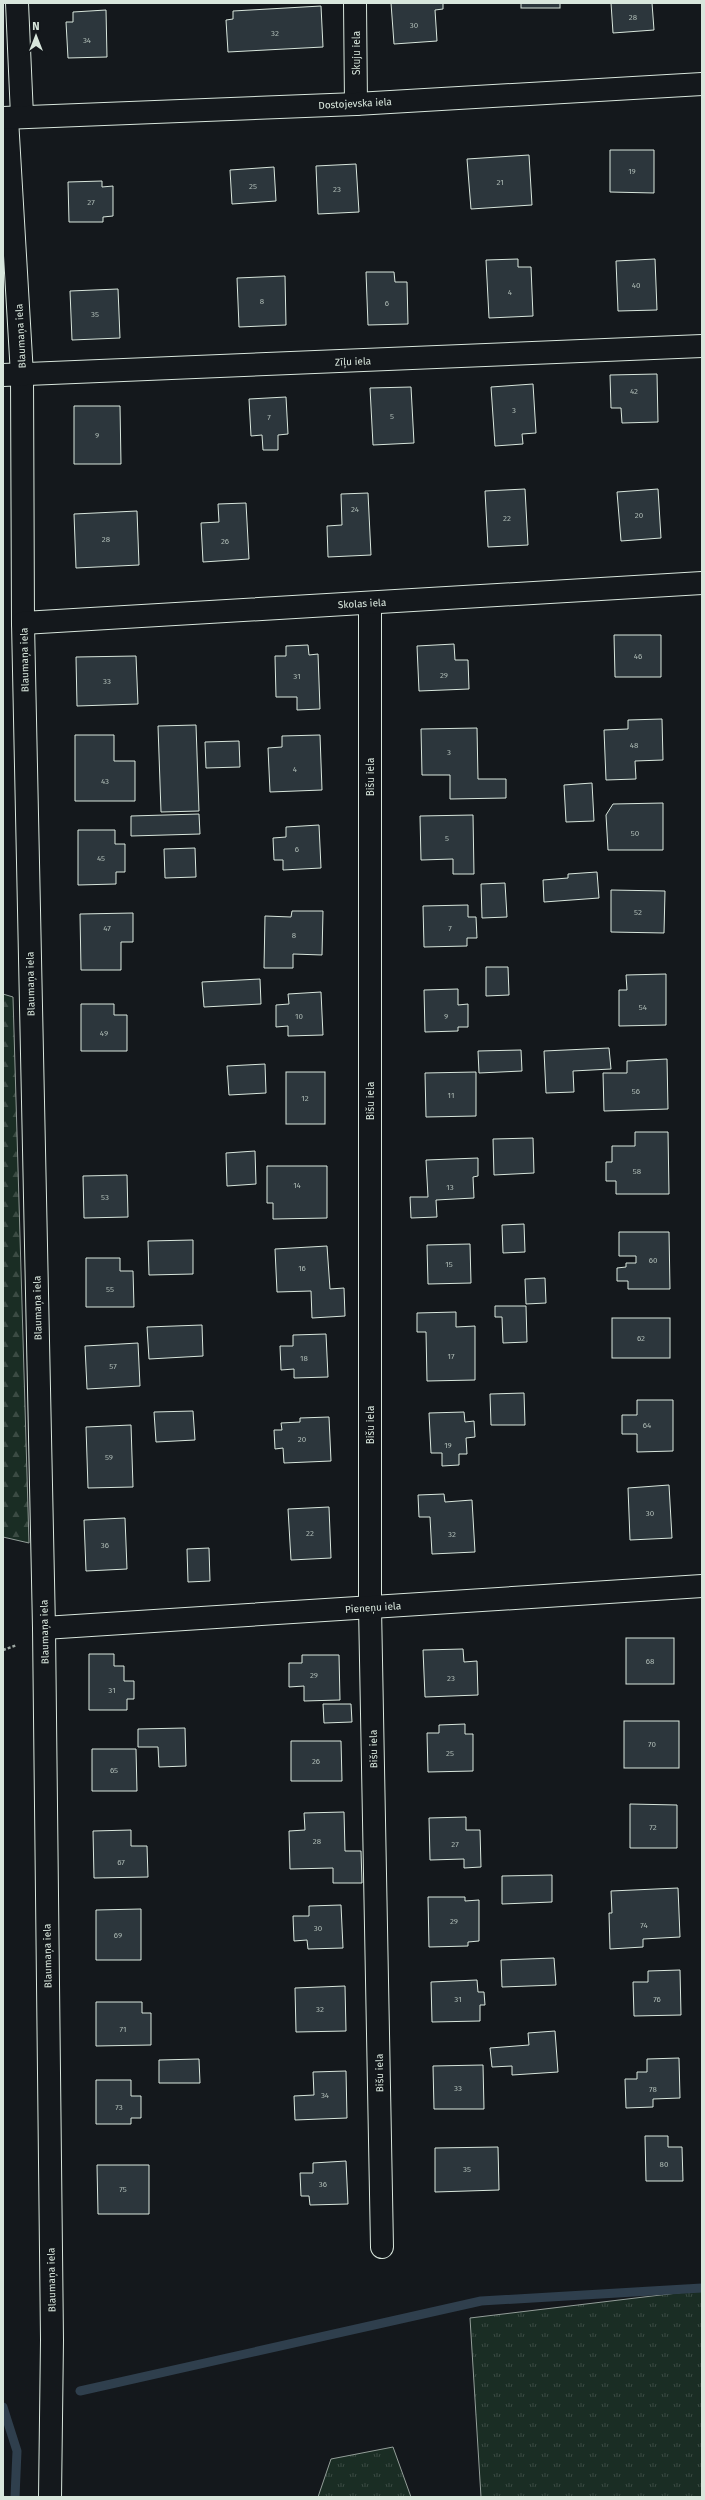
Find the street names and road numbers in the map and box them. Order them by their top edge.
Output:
street label: Skuju iela [351,31,363,75]
street label: Dostojevska iela [318,96,392,112]
street label: Blaumaņa iela [13,303,30,369]
street label: Zīļu iela [335,355,371,369]
street label: Skolas iela [338,597,387,611]
street label: Blaumaņa iela [18,627,33,692]
street label: Bišu iela [365,758,377,796]
street label: Blaumaņa iela [24,951,39,1016]
street label: Bišu iela [365,1082,377,1120]
street label: Blaumaņa iela [31,1275,46,1340]
street label: Bišu iela [365,1406,377,1444]
street label: Blaumaņa iela [38,1599,53,1664]
street label: Pieneņu iela [345,1600,402,1617]
street label: Bišu iela [368,1730,380,1768]
street label: Blaumaņa iela [41,1923,56,1988]
street label: Bišu iela [374,2054,386,2092]
street label: Blaumaņa iela [45,2247,60,2312]

